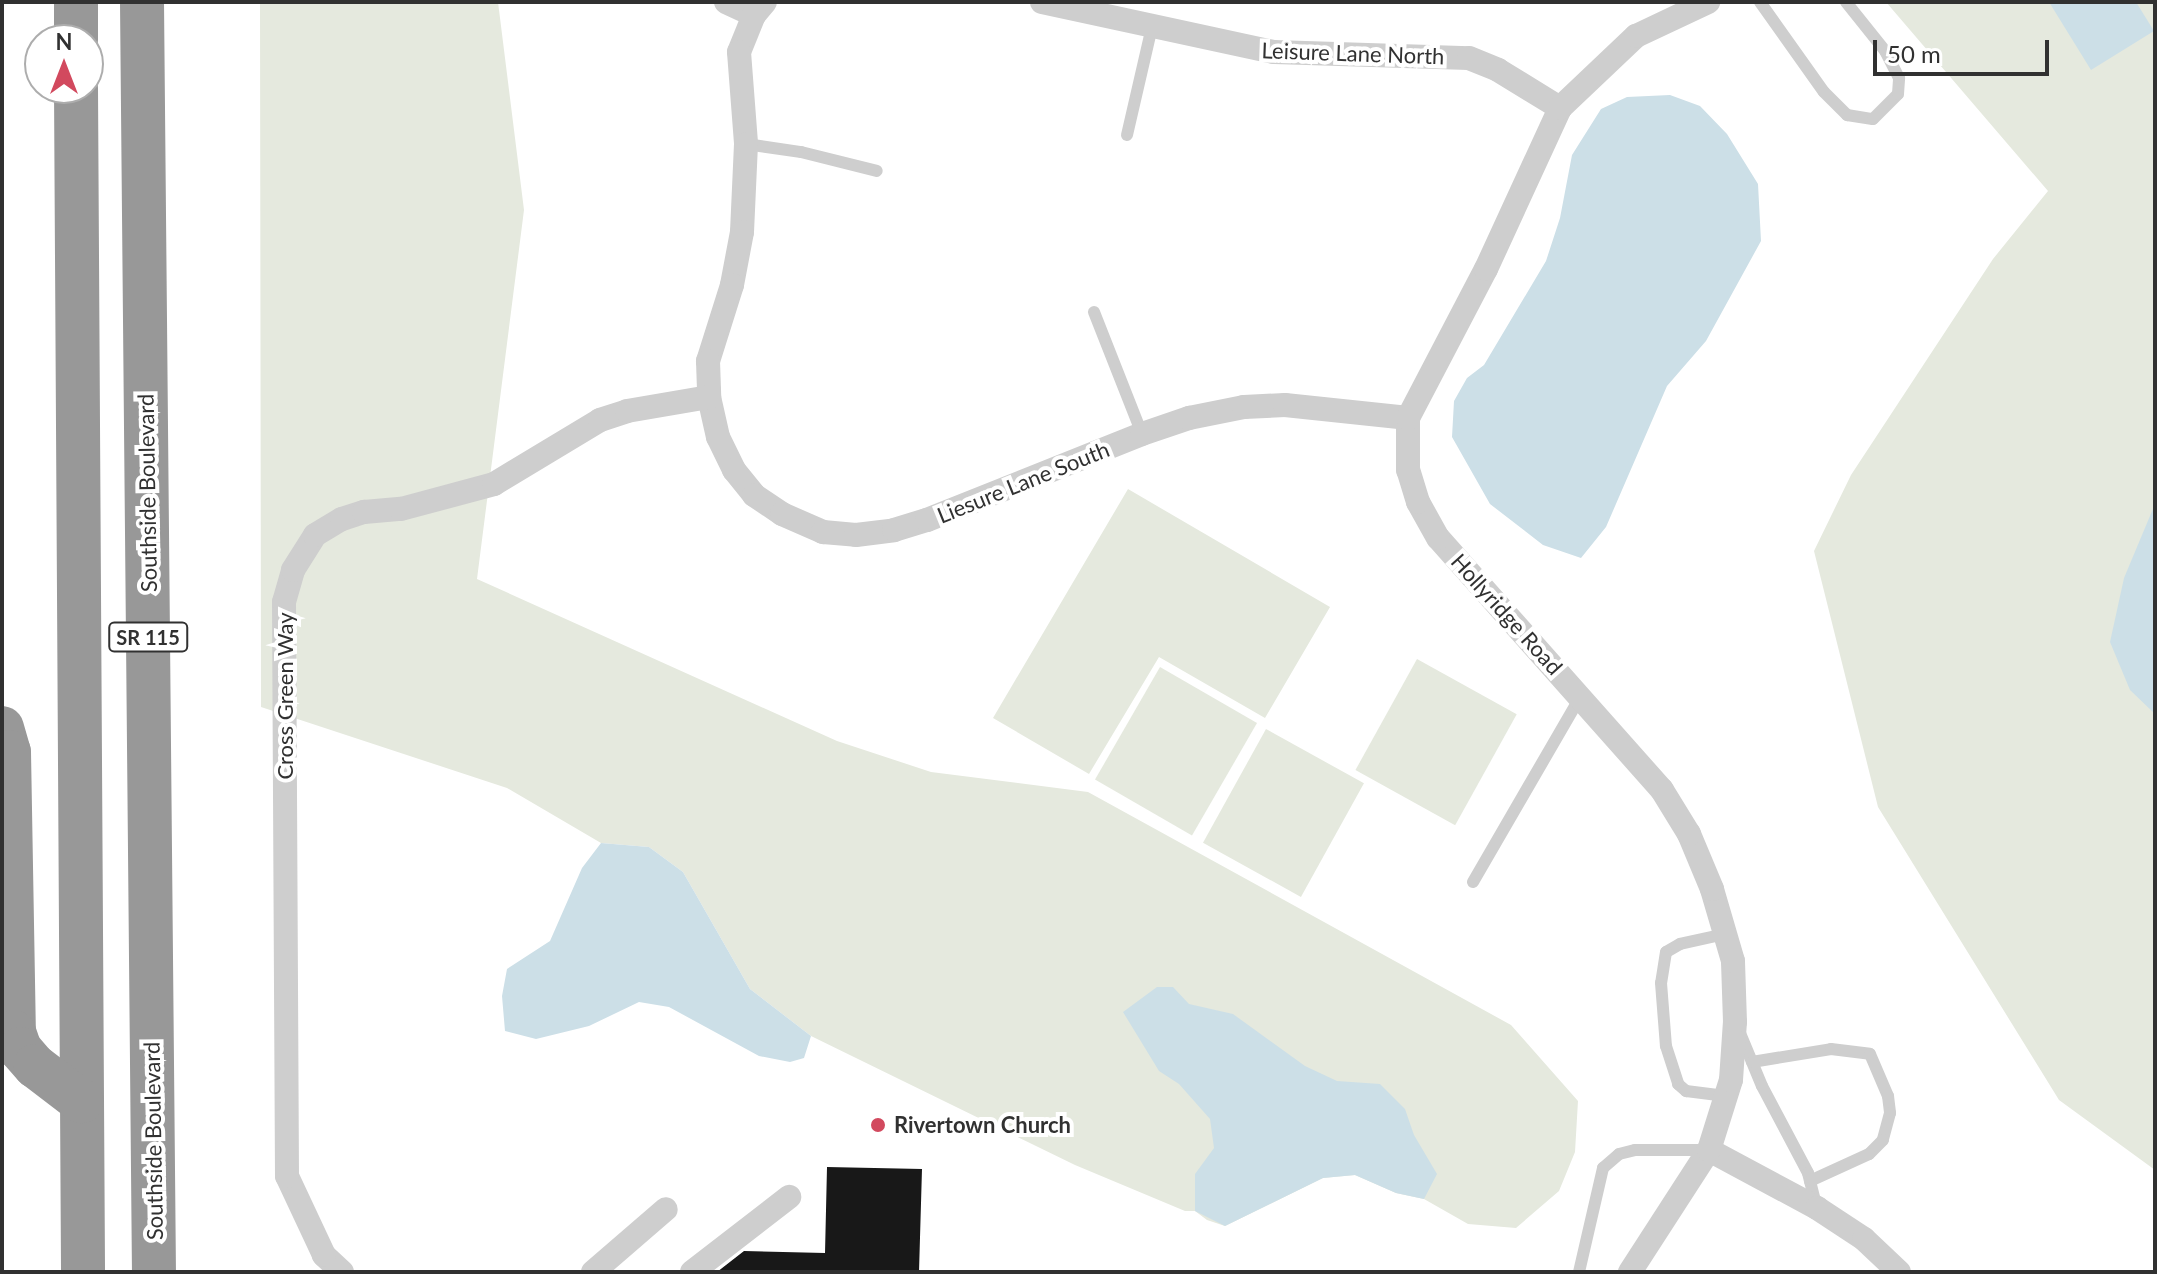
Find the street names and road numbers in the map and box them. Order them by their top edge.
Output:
street label: Leisure Lane North [1261,37,1445,69]
street label: Southside Boulevard [132,394,162,592]
street label: Liesure Lane South [933,435,1113,529]
street label: Hollyridge Road [1446,548,1568,680]
street label: Cross Green Way [272,612,298,780]
road number: SR 115 [108,621,188,653]
street label: Southside Boulevard [138,1042,168,1240]

